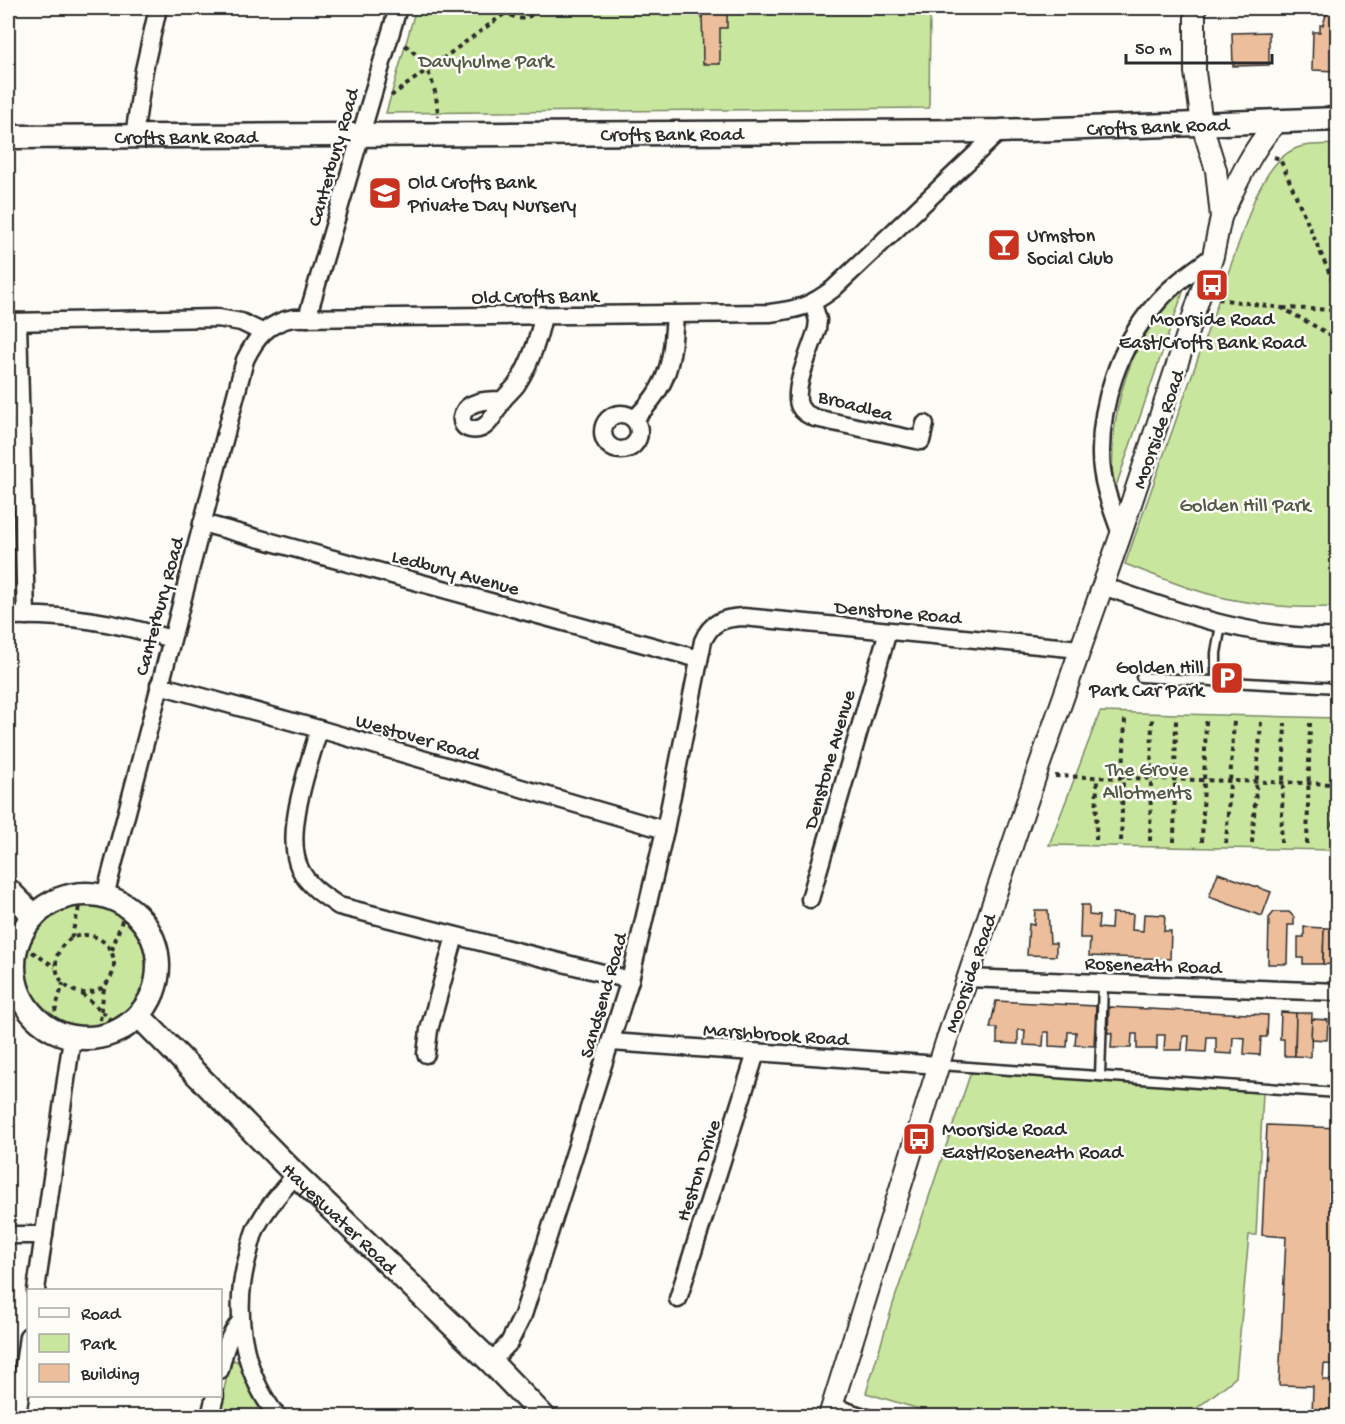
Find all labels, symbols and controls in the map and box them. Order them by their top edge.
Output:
scale bar [1126,27,1272,65]
text: 50 m [1135,40,1172,61]
park label: Davyhulme Park [417,52,555,75]
street label: Canterbury Road [305,84,367,230]
street label: Crofts Bank Road [1086,115,1232,143]
street label: Crofts Bank Road [600,125,746,148]
street label: Crofts Bank Road [114,127,260,151]
place label: Old Crofts Bank Private Day Nursery [407,173,577,219]
school or university icon: Old Crofts Bank Private Day Nursery [367,175,403,211]
place label: Urmston Social Club [1027,226,1114,272]
bar icon: Urmston Social Club [986,227,1022,263]
bus stop icon: Moorside Road East/Crofts Bank Road [1194,267,1230,303]
street label: Old Crofts Bank [471,286,601,311]
place label: Moorside Road East/Crofts Bank Road [1119,310,1308,356]
street label: Moorside Road [1129,366,1192,492]
street label: Broadlea [814,386,896,429]
park label: Golden Hill Park [1179,496,1313,519]
street label: Canterbury Road [132,533,191,679]
street label: Ledbury Avenue [389,546,522,603]
street label: Denstone Road [831,597,964,632]
place label: Golden Hill Park Car Park [1088,658,1206,704]
parking icon: Golden Hill Park Car Park [1209,660,1245,696]
street label: Denstone Avenue [800,687,862,834]
street label: Westover Road [352,711,484,769]
park label: The Grove Allotments [1103,760,1192,806]
street label: Moorside Road [941,910,1004,1036]
street label: Sandsend Road [577,929,635,1061]
street label: Roseneath Road [1084,954,1224,981]
street label: Marshbrook Road [702,1020,852,1053]
street label: Heston Drive [673,1117,728,1225]
place label: Moorside Road East/Roseneath Road [942,1120,1125,1166]
bus stop icon: Moorside Road East/Roseneath Road [901,1121,937,1157]
street label: Hayeswater Road [276,1160,402,1282]
legend [27,1289,222,1397]
text: Road [81,1305,122,1326]
text: Park [80,1335,117,1356]
text: Building [80,1365,140,1386]

